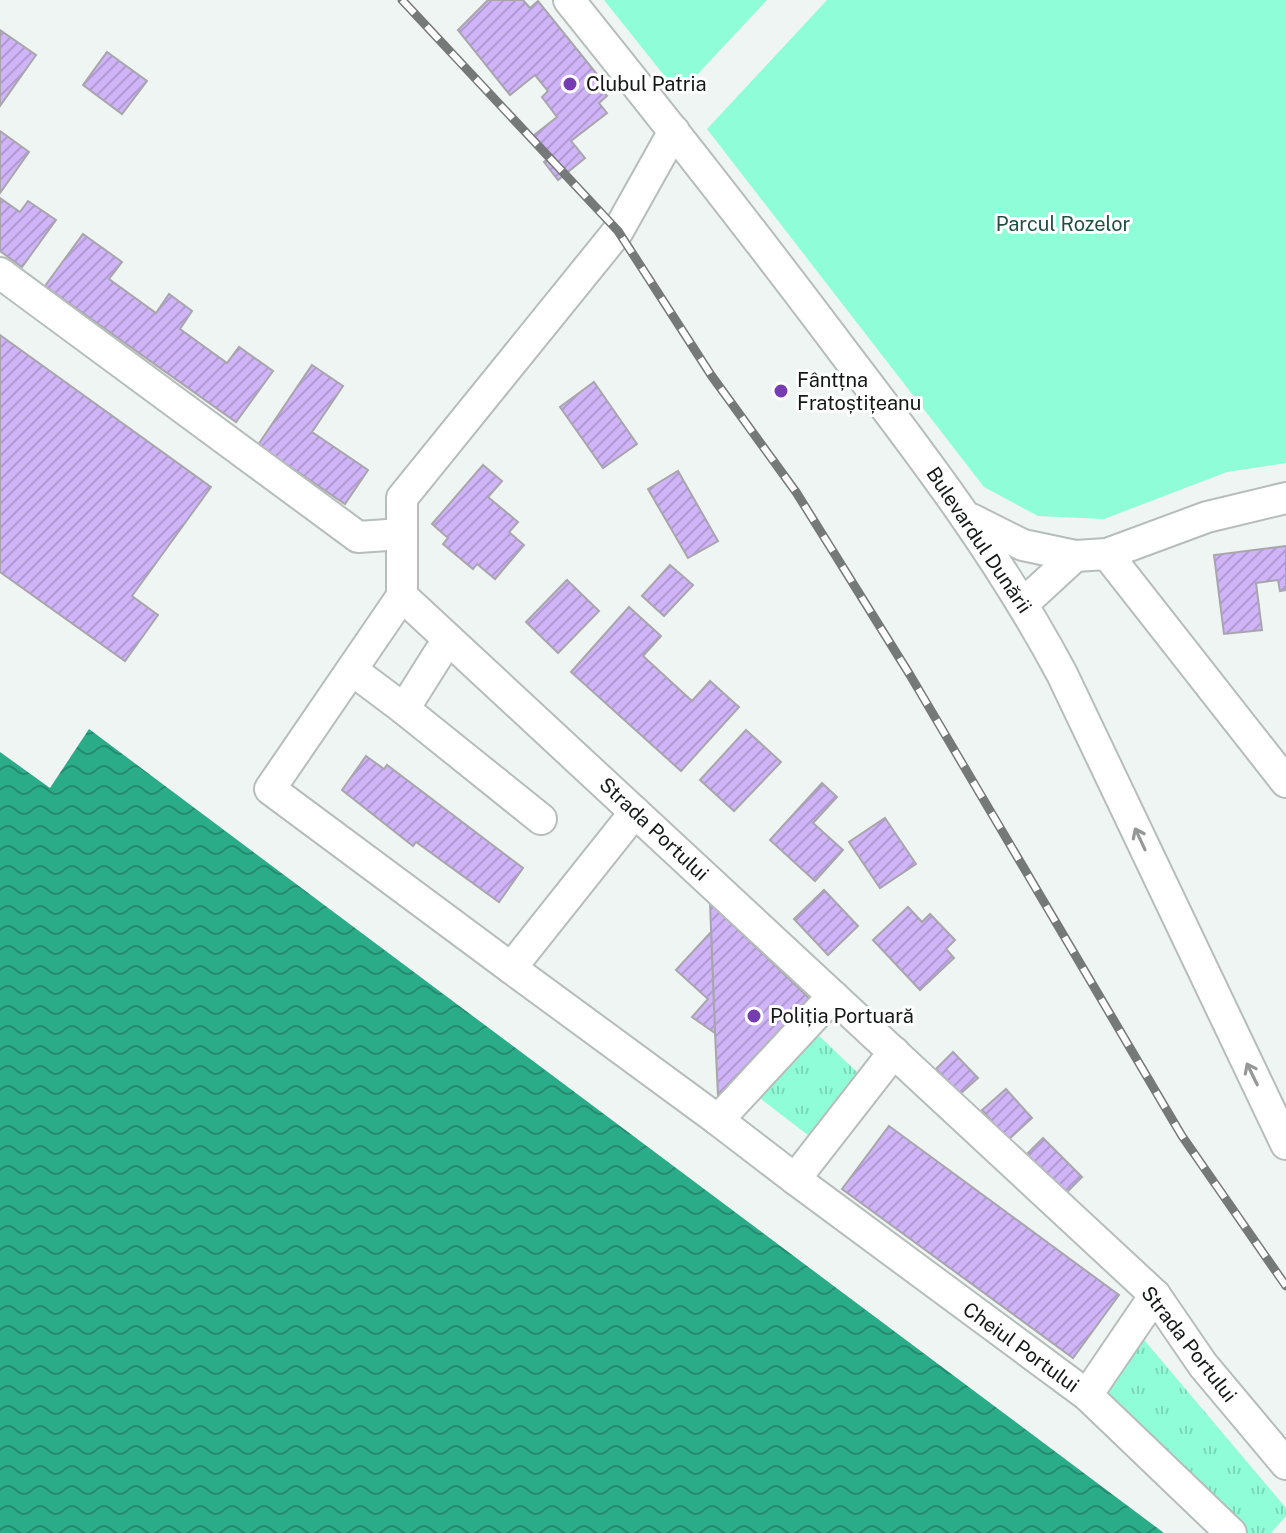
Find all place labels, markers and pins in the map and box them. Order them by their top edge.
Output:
place label: Clubul Patria [586,72,707,96]
marker: Clubul Patria [561,75,579,93]
place label: Fântțna Fratoștițeanu [797,368,921,415]
marker: Fântțna Fratoștițeanu [772,382,790,400]
place label: Poliția Portuară [770,1004,914,1028]
marker: Poliția Portuară [745,1007,763,1025]

